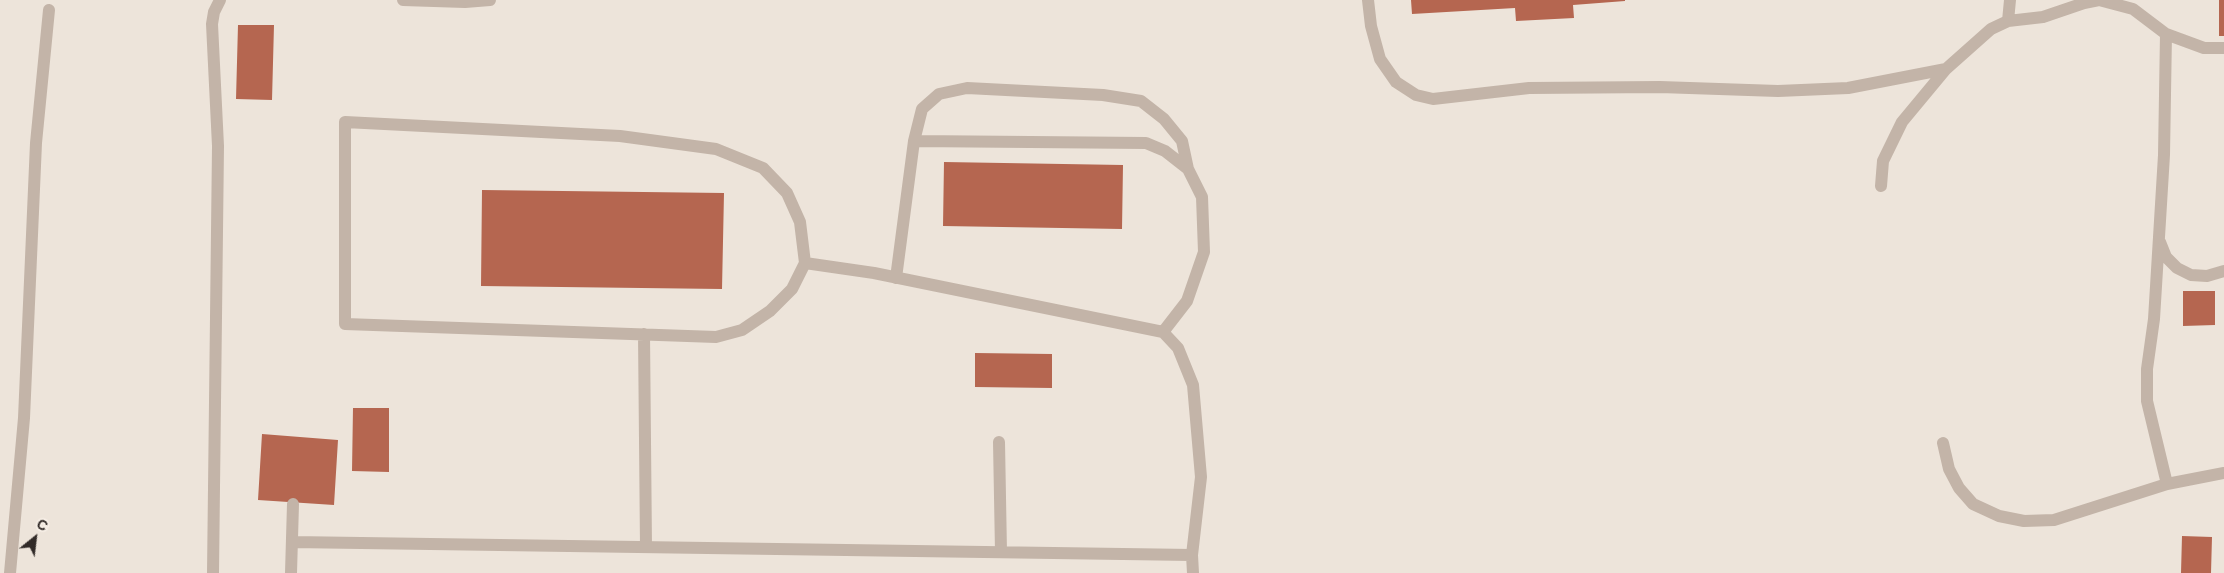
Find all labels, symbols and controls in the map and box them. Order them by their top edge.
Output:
north arrow [10,513,60,563]
text: С [34,515,51,534]

